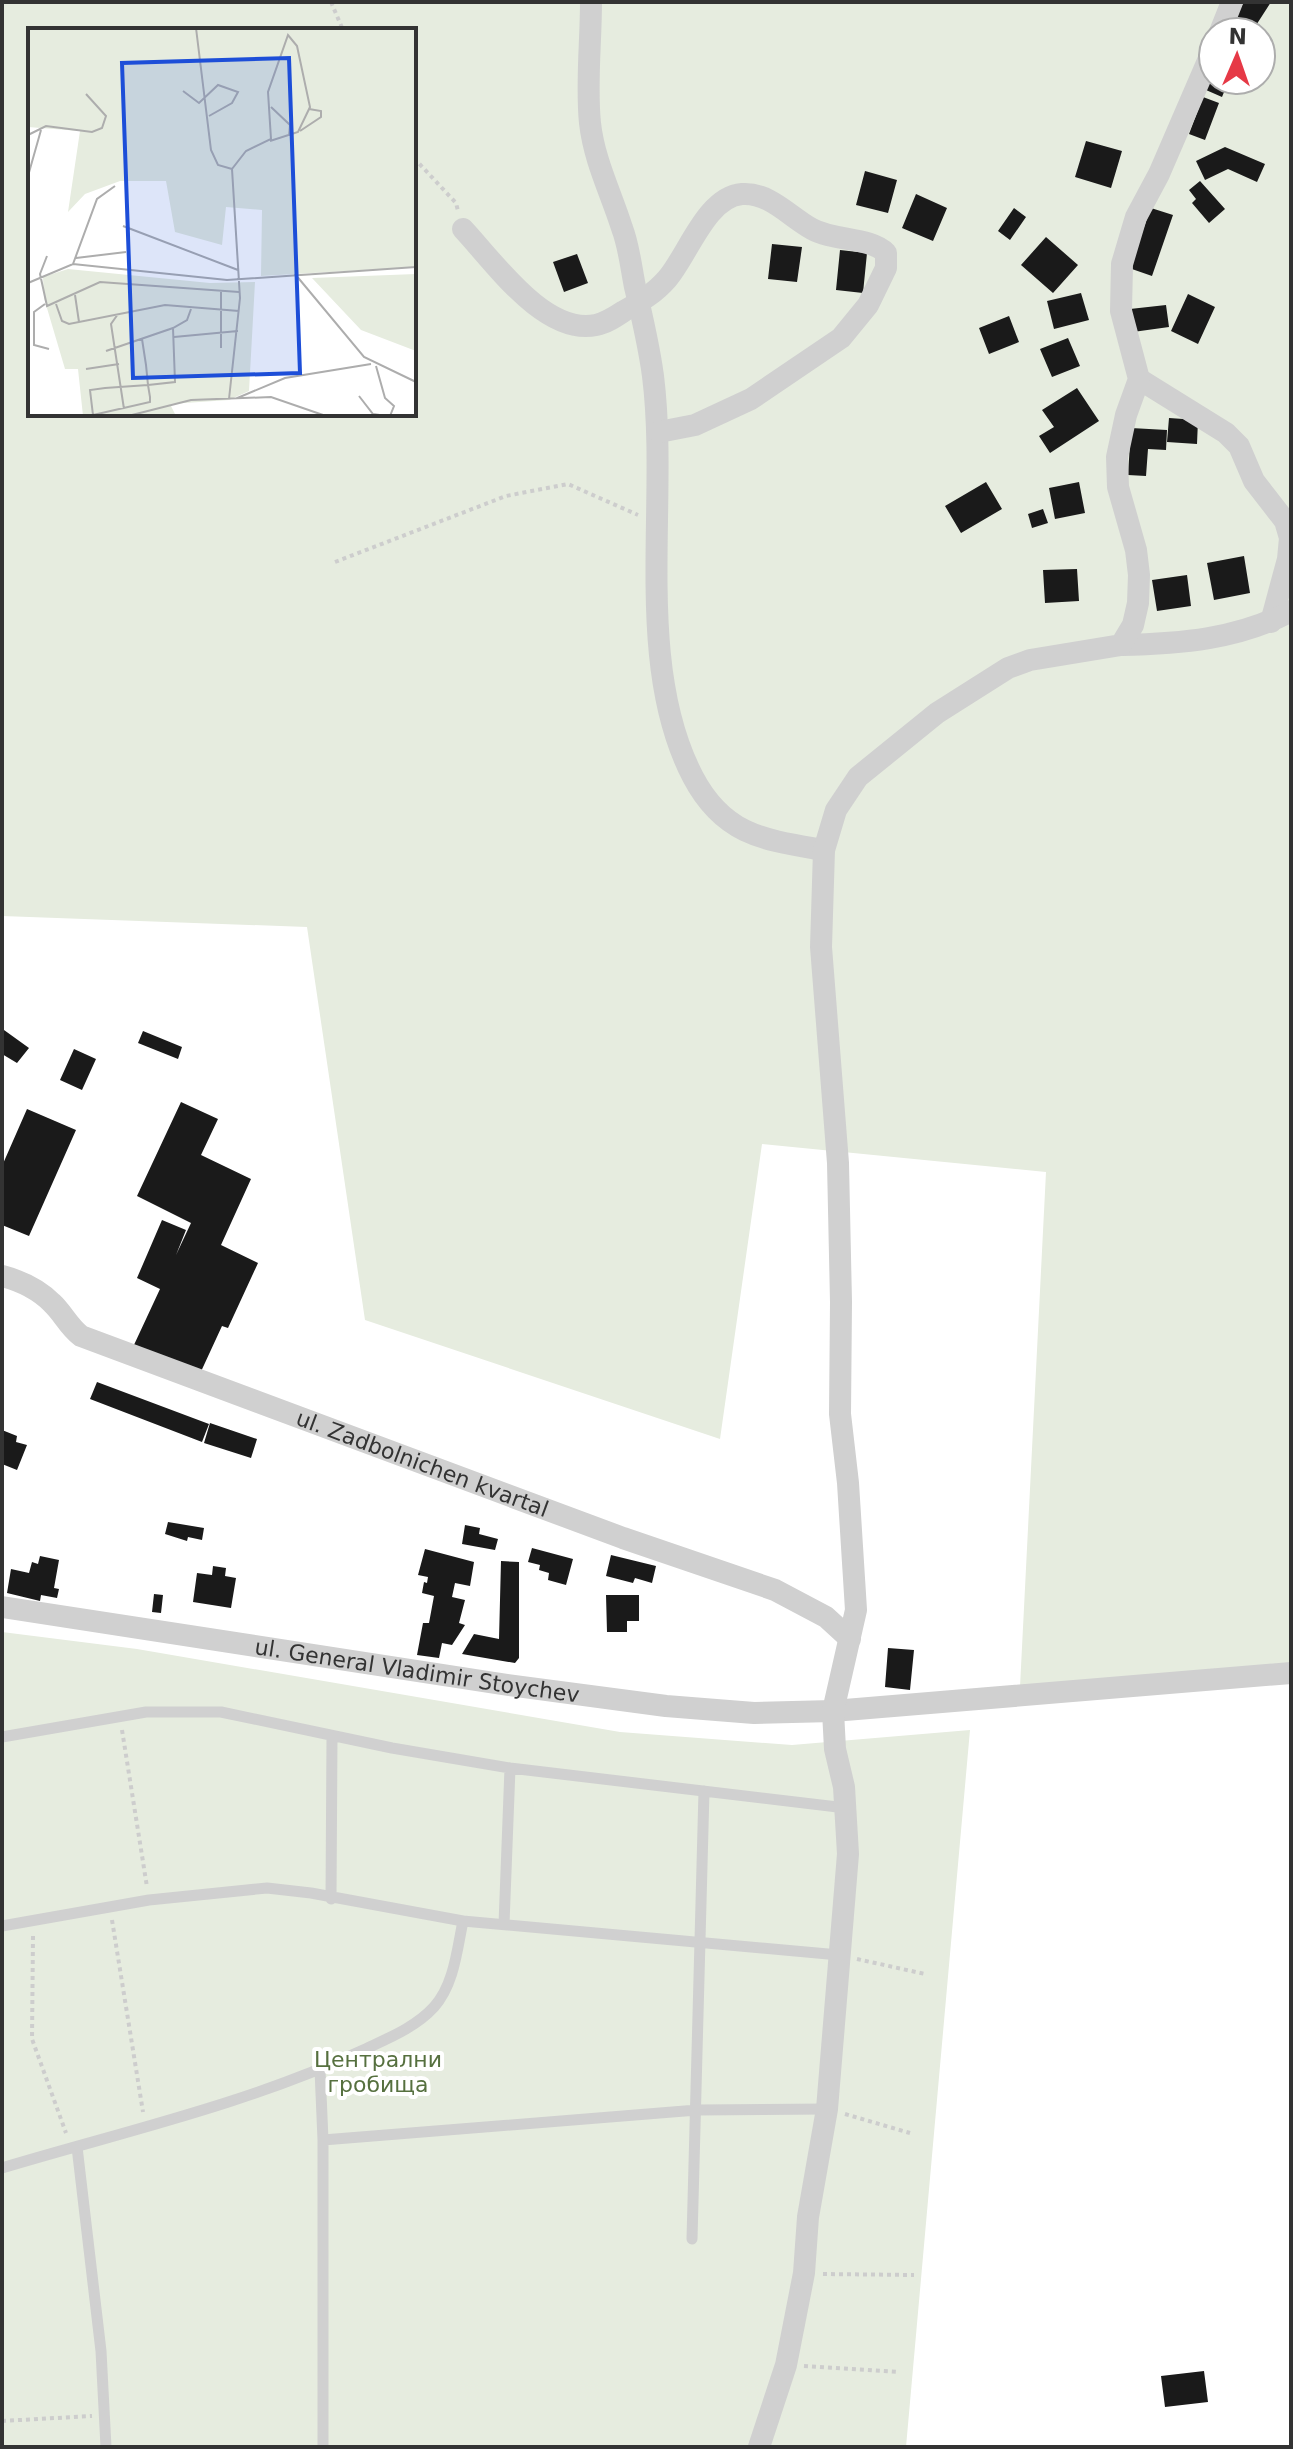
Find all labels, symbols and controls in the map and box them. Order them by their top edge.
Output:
north arrow [1197,16,1277,96]
text: N [1228,24,1247,49]
inset map [28,28,416,416]
street label: ul. Zadbolnichen kvartal [293,1405,552,1522]
street label: ul. General Vladimir Stoychev [253,1634,581,1707]
park label: Централни гробища [314,2047,442,2097]

